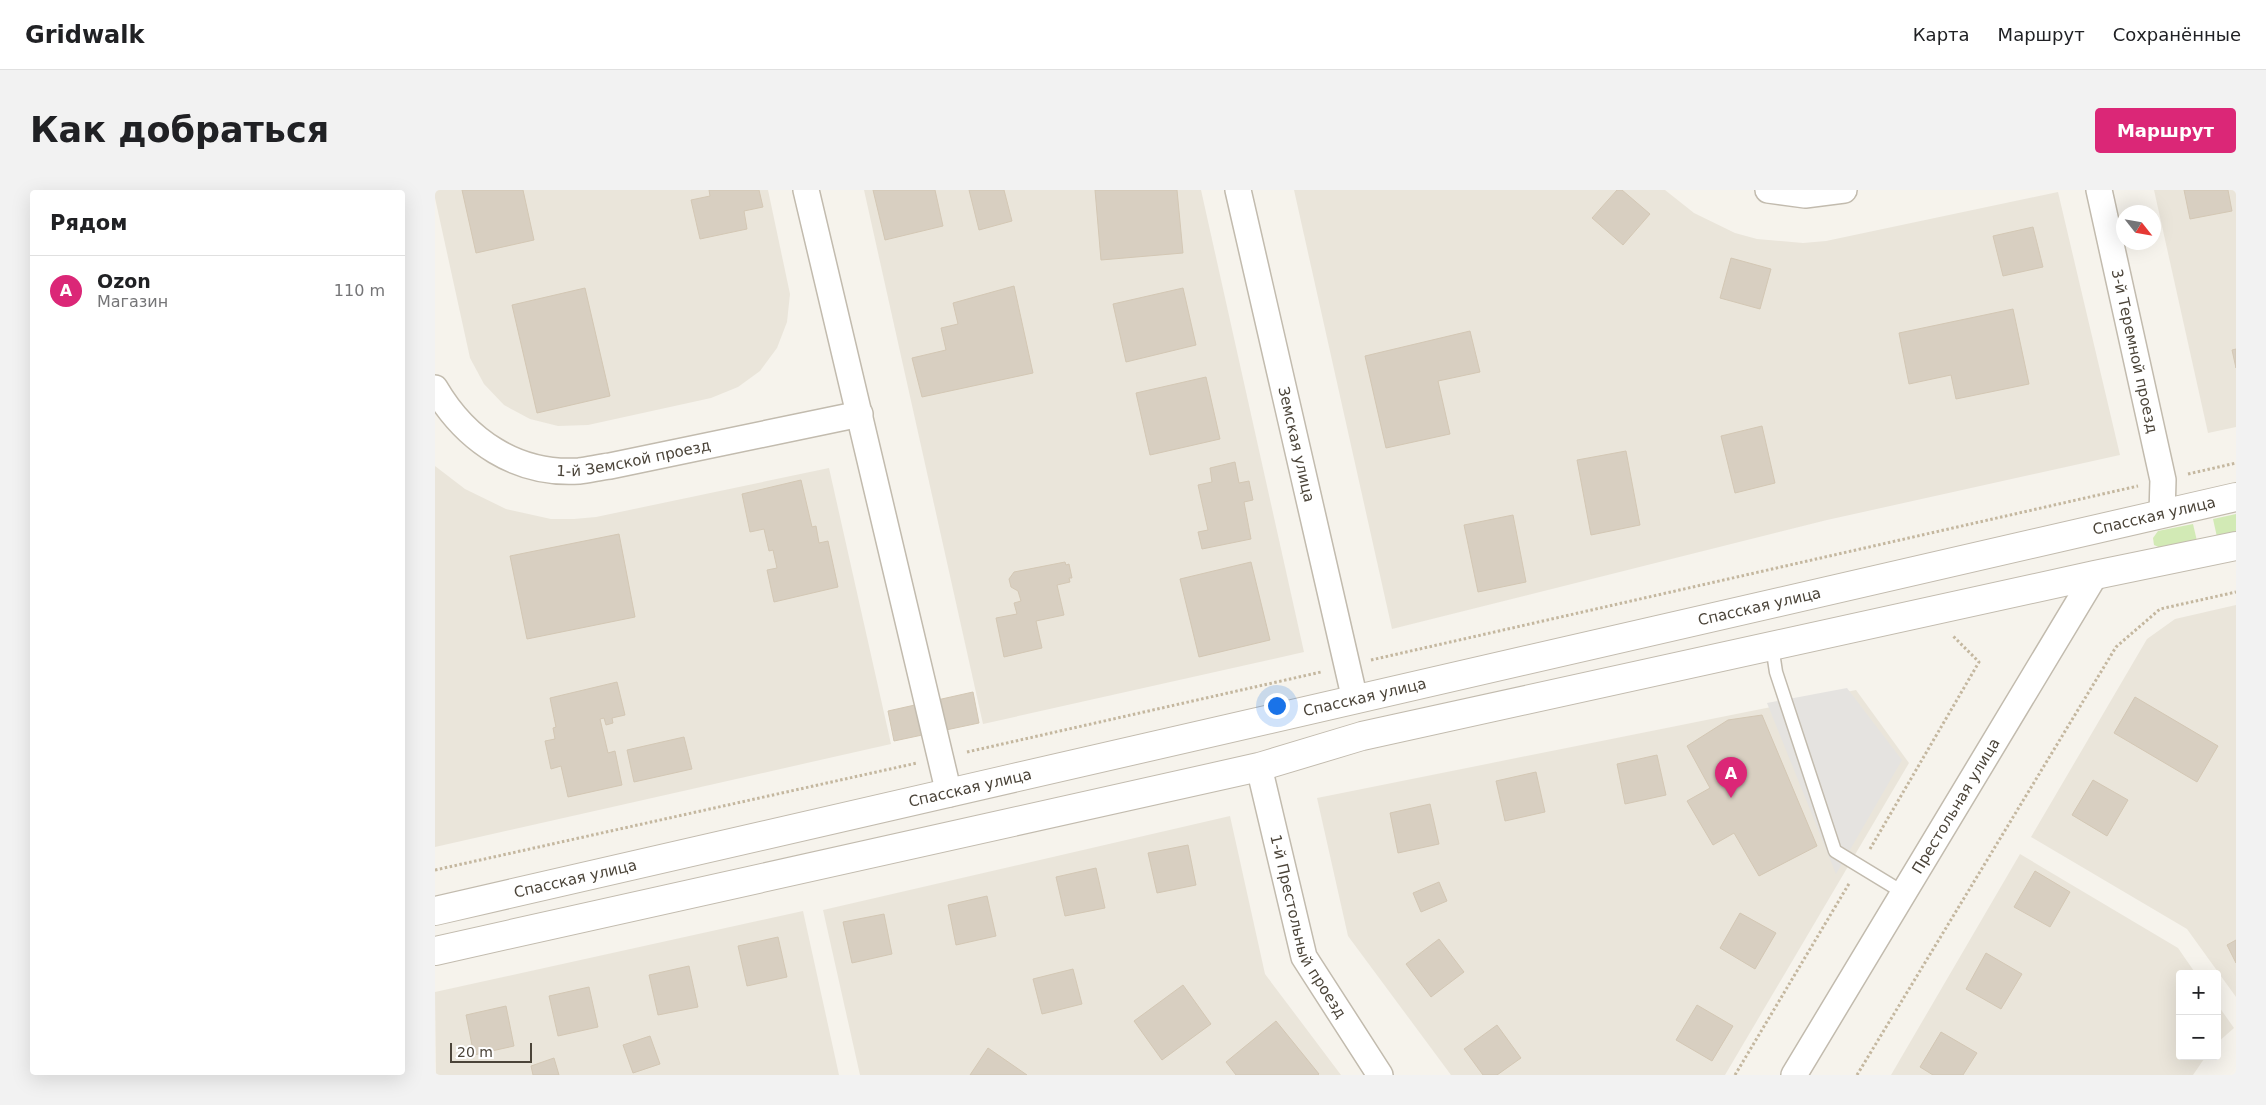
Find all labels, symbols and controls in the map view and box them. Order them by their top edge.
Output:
text: Gridwalk [25,21,145,49]
text: Карта [1913,24,1970,45]
text: Маршрут [1998,24,2085,45]
text: Сохранённые [2113,24,2241,45]
button: Маршрут [2095,108,2236,153]
text: Как добраться [30,110,329,150]
north arrow [2116,205,2161,250]
text: Рядом [50,211,127,235]
street label: 3-й Теремной проезд [2108,267,2161,435]
text: Ozon [97,270,151,292]
text: A [60,281,72,300]
text: 110 m [334,281,385,300]
text: Магазин [97,292,168,311]
street label: Земская улица [1274,385,1318,504]
street label: 1-й Земской проезд [556,436,712,480]
street label: Спасская улица [2091,493,2217,539]
street label: Спасская улица [1696,584,1823,629]
street label: Спасская улица [1301,674,1428,720]
your location [1264,693,1290,719]
street label: Престольная улица [1908,735,2004,877]
pin: A [1715,757,1747,798]
street label: Спасская улица [907,765,1033,811]
street label: 1-й Престольный проезд [1266,833,1350,1022]
street label: Спасская улица [512,856,639,902]
map controls [2176,970,2221,1060]
button: + [2176,970,2221,1015]
button: − [2176,1015,2221,1060]
scale bar [450,1040,533,1063]
text: 20 m [457,1044,493,1060]

